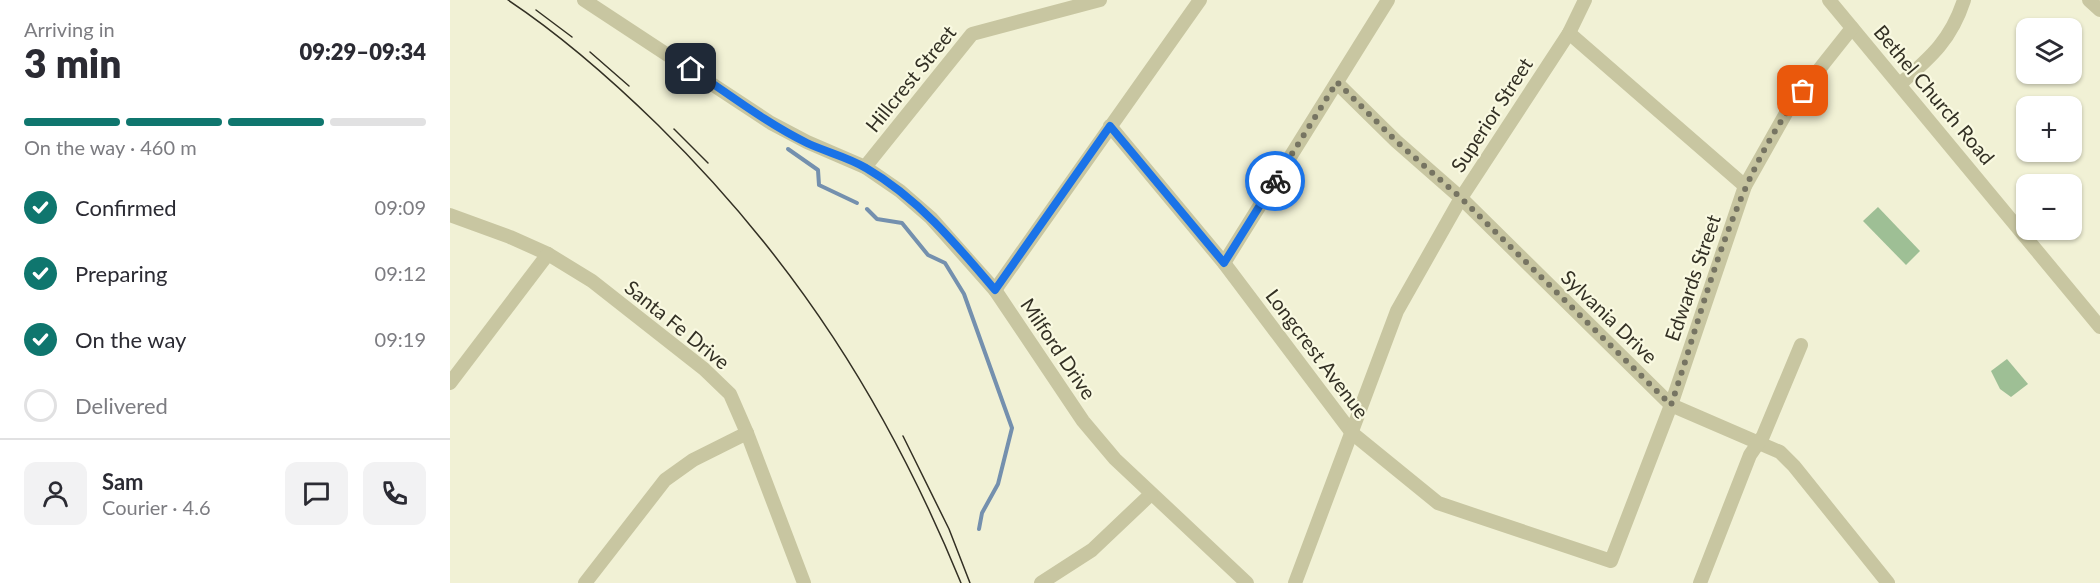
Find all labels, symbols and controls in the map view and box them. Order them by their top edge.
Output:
text: Arriving in [24,17,115,41]
map controls [2016,18,2082,240]
button: layers [2016,18,2082,84]
street label: Hillcrest Street [860,20,960,136]
street label: Bethel Church Road [1869,20,2000,169]
text: 09:29–09:34 [300,38,426,65]
text: 3 min [24,40,121,86]
pin [665,43,716,94]
icon: home [674,52,707,85]
street label: Superior Street [1445,53,1537,176]
pin [1777,65,1828,116]
icon: bag [1786,74,1819,107]
button: + [2016,96,2082,162]
text: On the way · 460 m [24,135,197,159]
courier [1245,151,1305,211]
icon: bike [1259,165,1292,198]
button: − [2016,174,2082,240]
icon: check [24,191,57,224]
text: Confirmed [75,194,177,221]
text: 09:09 [375,195,426,219]
street label: Edwards Street [1659,211,1725,344]
icon: check [24,257,57,290]
text: Preparing [75,260,167,287]
text: 09:12 [375,261,426,285]
street label: Sylvania Drive [1557,265,1663,368]
street label: Santa Fe Drive [620,275,735,374]
street label: Longcrest Avenue [1261,284,1374,423]
street label: Milford Drive [1016,293,1101,404]
icon: check [24,323,57,356]
text: On the way [75,326,186,353]
text: 09:19 [375,327,426,351]
text: Delivered [75,392,168,419]
button: person [24,462,87,525]
button: chat [285,462,348,525]
button: phone [363,462,426,525]
text: Sam [102,468,144,495]
text: Courier · 4.6 [102,495,211,519]

